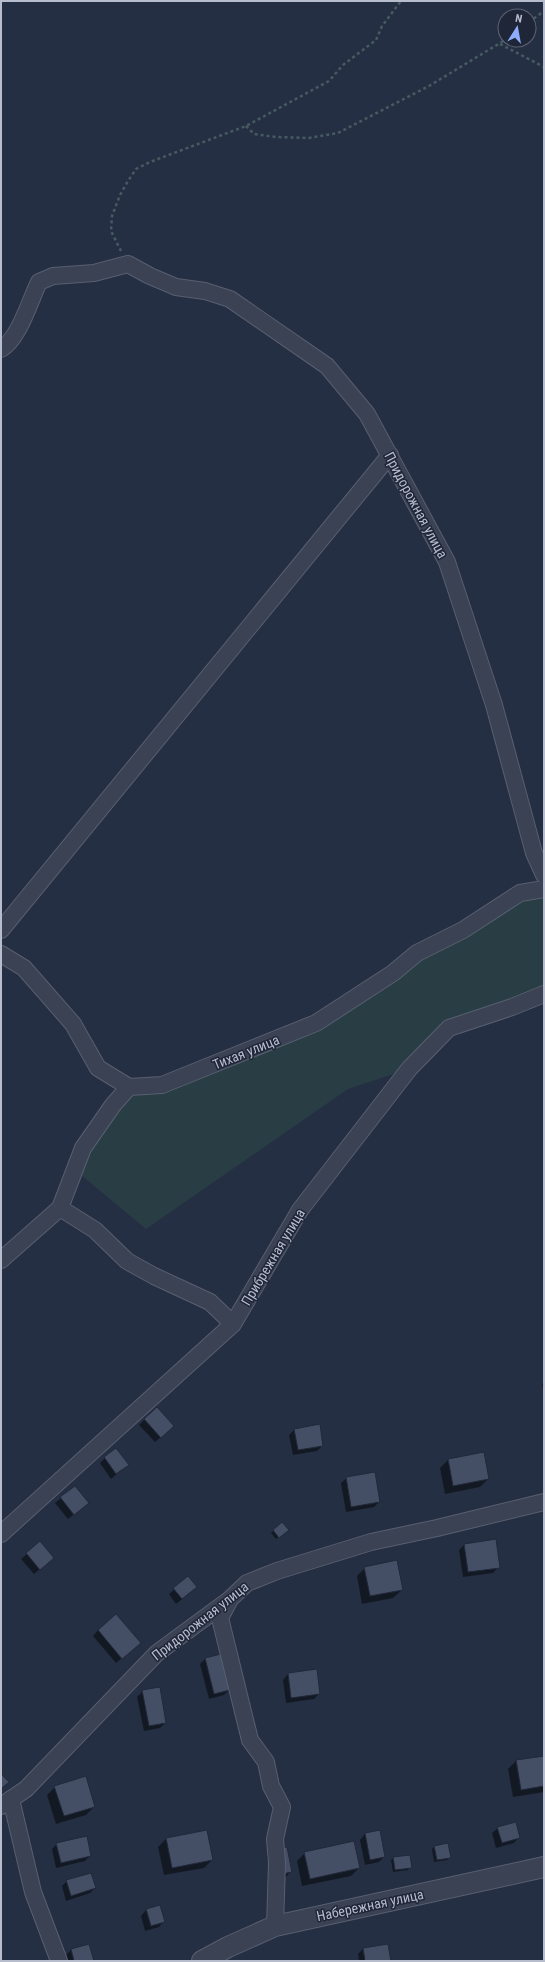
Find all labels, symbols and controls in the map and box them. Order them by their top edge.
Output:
north arrow [497,8,537,48]
text: N [514,12,524,26]
street label: Придорожная улица [381,449,451,561]
street label: Тихая улица [210,1031,282,1073]
street label: Прибрежная улица [238,1206,308,1308]
street label: Придорожная улица [149,1578,251,1664]
street label: Набережная улица [315,1886,425,1924]

